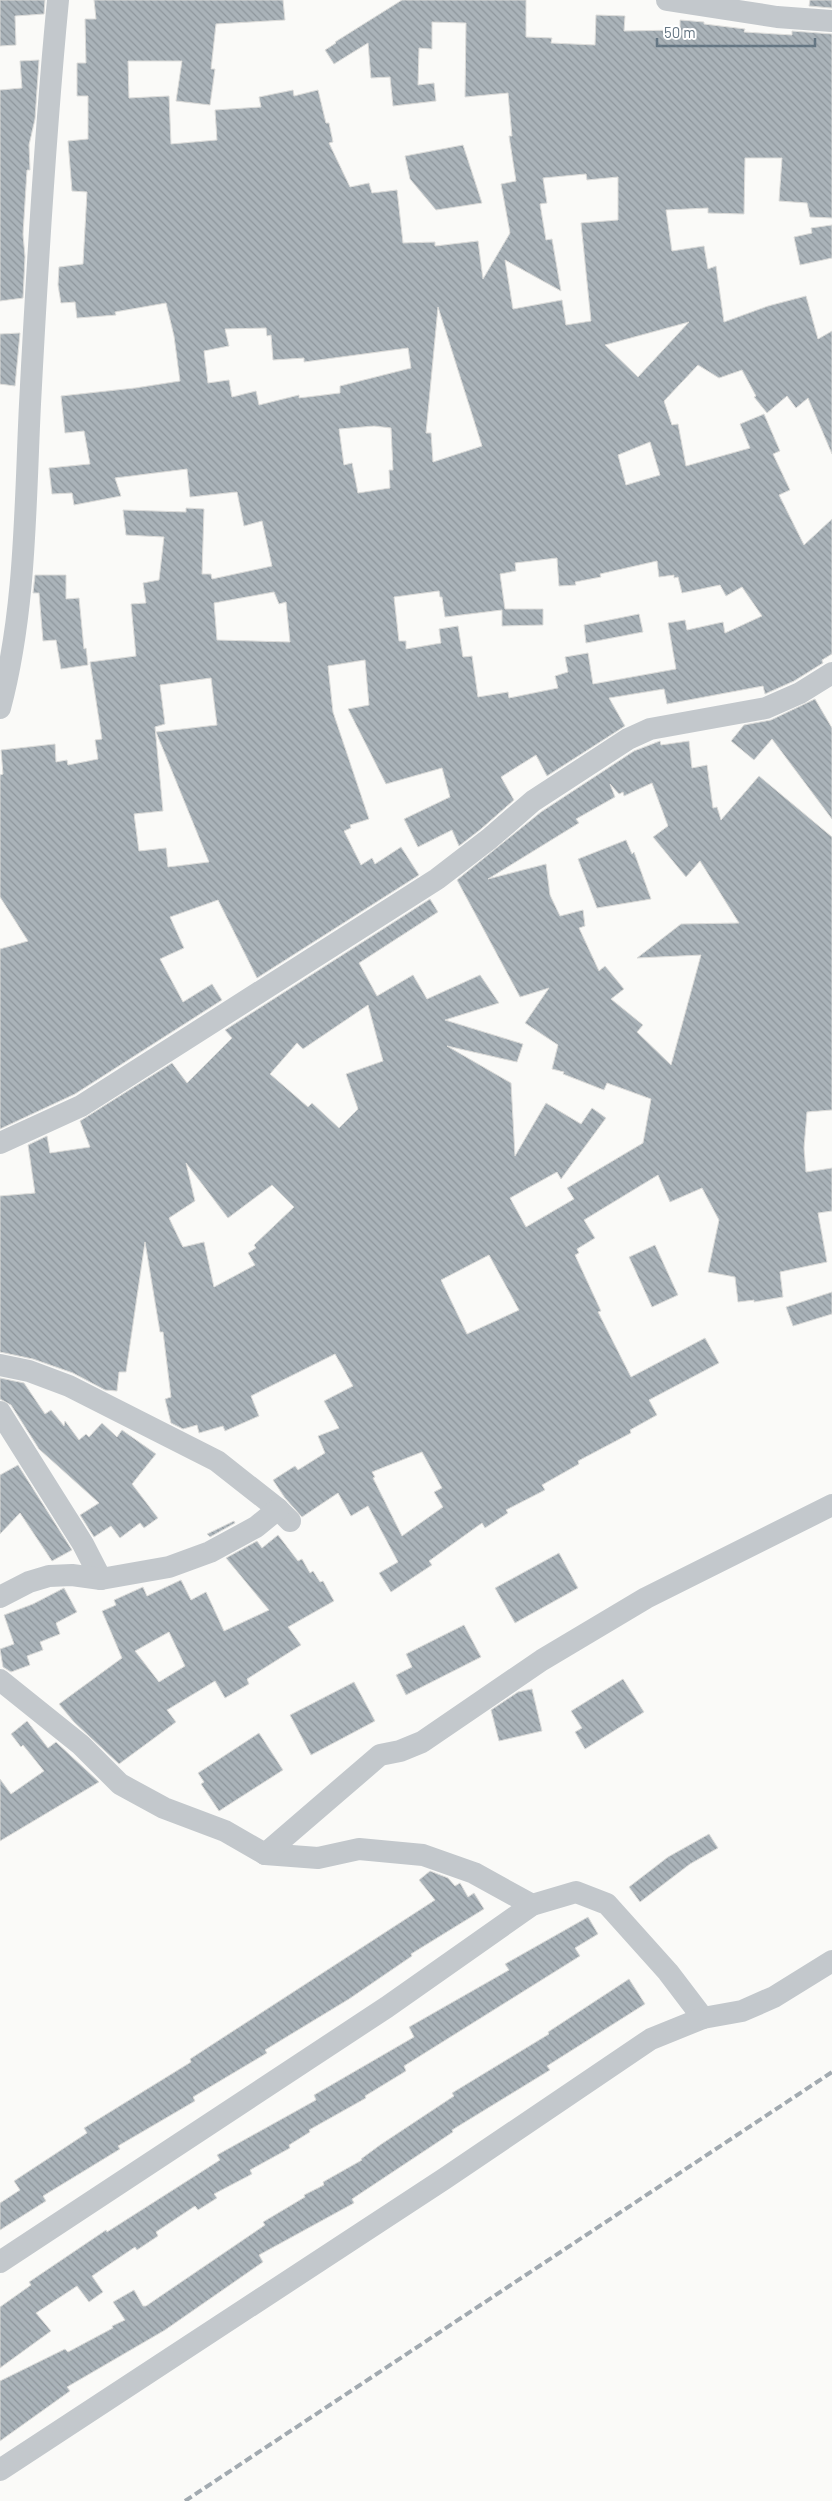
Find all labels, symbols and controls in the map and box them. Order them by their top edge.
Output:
scale bar [657,15,814,47]
text: 50 m [664,23,696,41]

